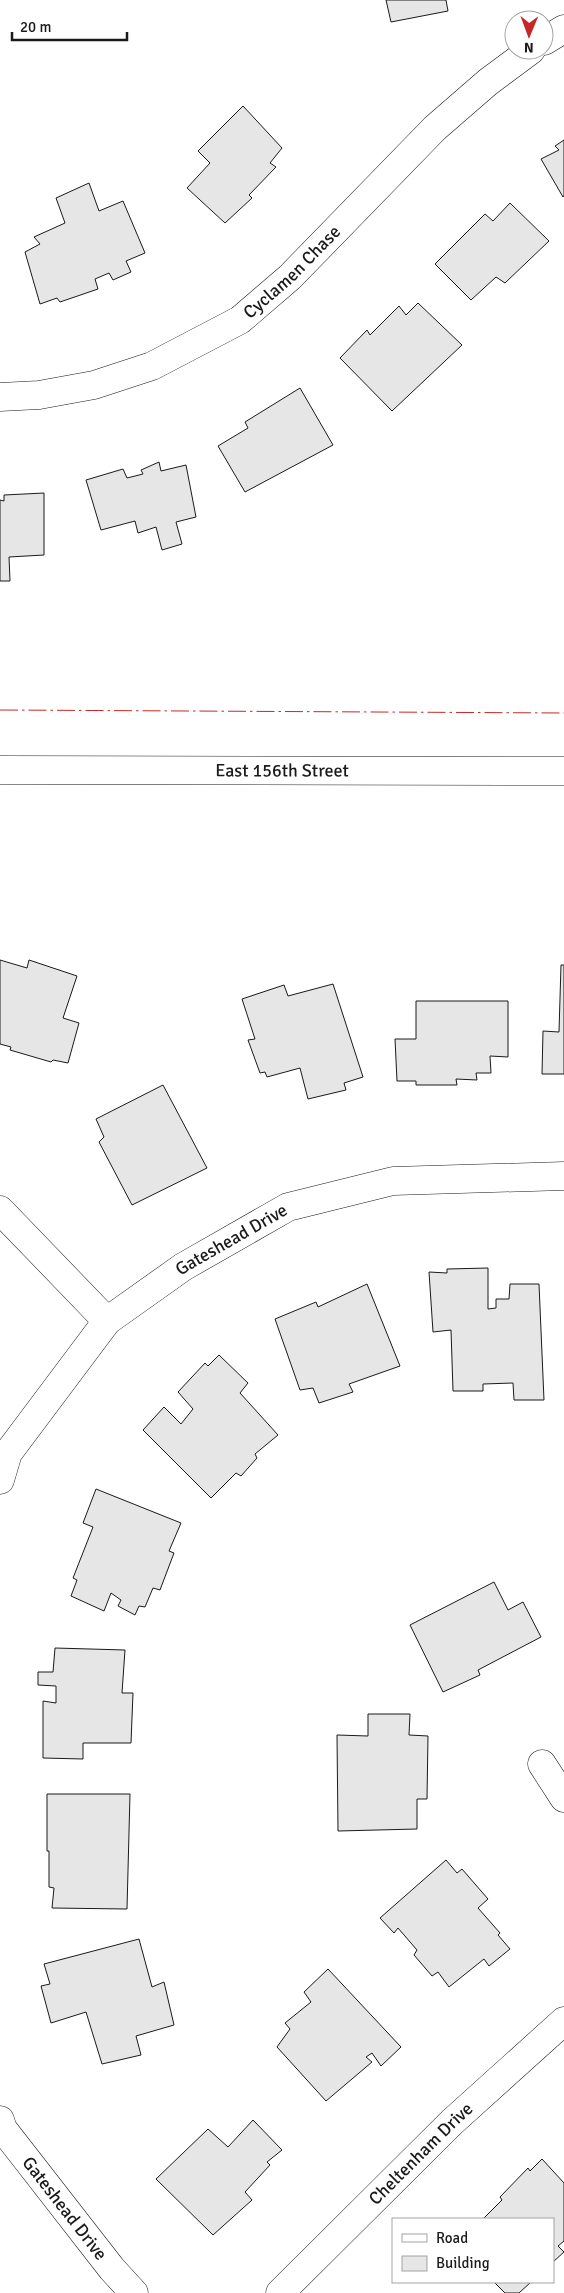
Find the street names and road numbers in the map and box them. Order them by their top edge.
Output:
street label: Cyclamen Chase [239,221,345,323]
street label: East 156th Street [215,759,349,782]
street label: Gateshead Drive [171,1199,291,1280]
street label: Cheltenham Drive [364,2098,477,2210]
street label: Gateshead Drive [18,2152,112,2264]

